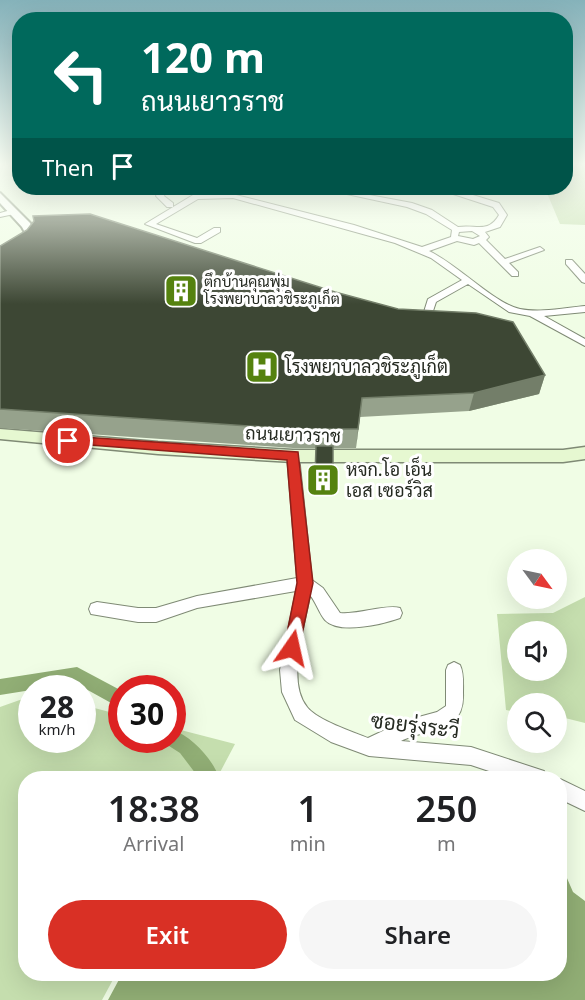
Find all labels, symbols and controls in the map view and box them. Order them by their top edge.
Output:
text: 120 m [141,28,265,85]
icon: left [42,36,120,114]
text: ถนนเยาวราช [141,82,284,119]
icon: arrive [106,150,139,183]
text: Then [42,152,94,182]
place label: ตึกบ้านคุณพุ่ม โรงพยาบาลวชิระภูเก็ต [203,271,340,309]
building icon: ตึกบ้านคุณพุ่ม โรงพยาบาลวชิระภูเก็ต [163,273,199,309]
hospital icon: โรงพยาบาลวชิระภูเก็ต [244,349,280,385]
place label: โรงพยาบาลวชิระภูเก็ต [284,353,448,380]
pin [42,415,93,466]
street label: ถนนเยาวราช [245,420,341,448]
icon: arrive [51,424,84,457]
place label: หจก.โอ เอ็น เอส เซอร์วิส [346,456,433,502]
building icon: หจก.โอ เอ็น เอส เซอร์วิส [305,462,341,498]
north arrow [507,549,567,609]
map controls [507,549,567,753]
position arrow [260,616,324,680]
button: sound [507,621,567,681]
speed limit sign: 30 [108,675,186,753]
text: 28 [40,686,74,727]
button: search [507,693,567,753]
street label: ซอยรุ่งระวี [369,706,461,745]
text: km/h [39,719,75,739]
text: 18:38 [108,784,200,833]
text: 1 [297,784,318,833]
text: 250 [416,784,477,833]
text: Arrival [123,830,184,857]
text: min [290,830,326,857]
text: m [437,830,456,857]
button: Exit [48,900,287,969]
button: Share [299,900,537,969]

